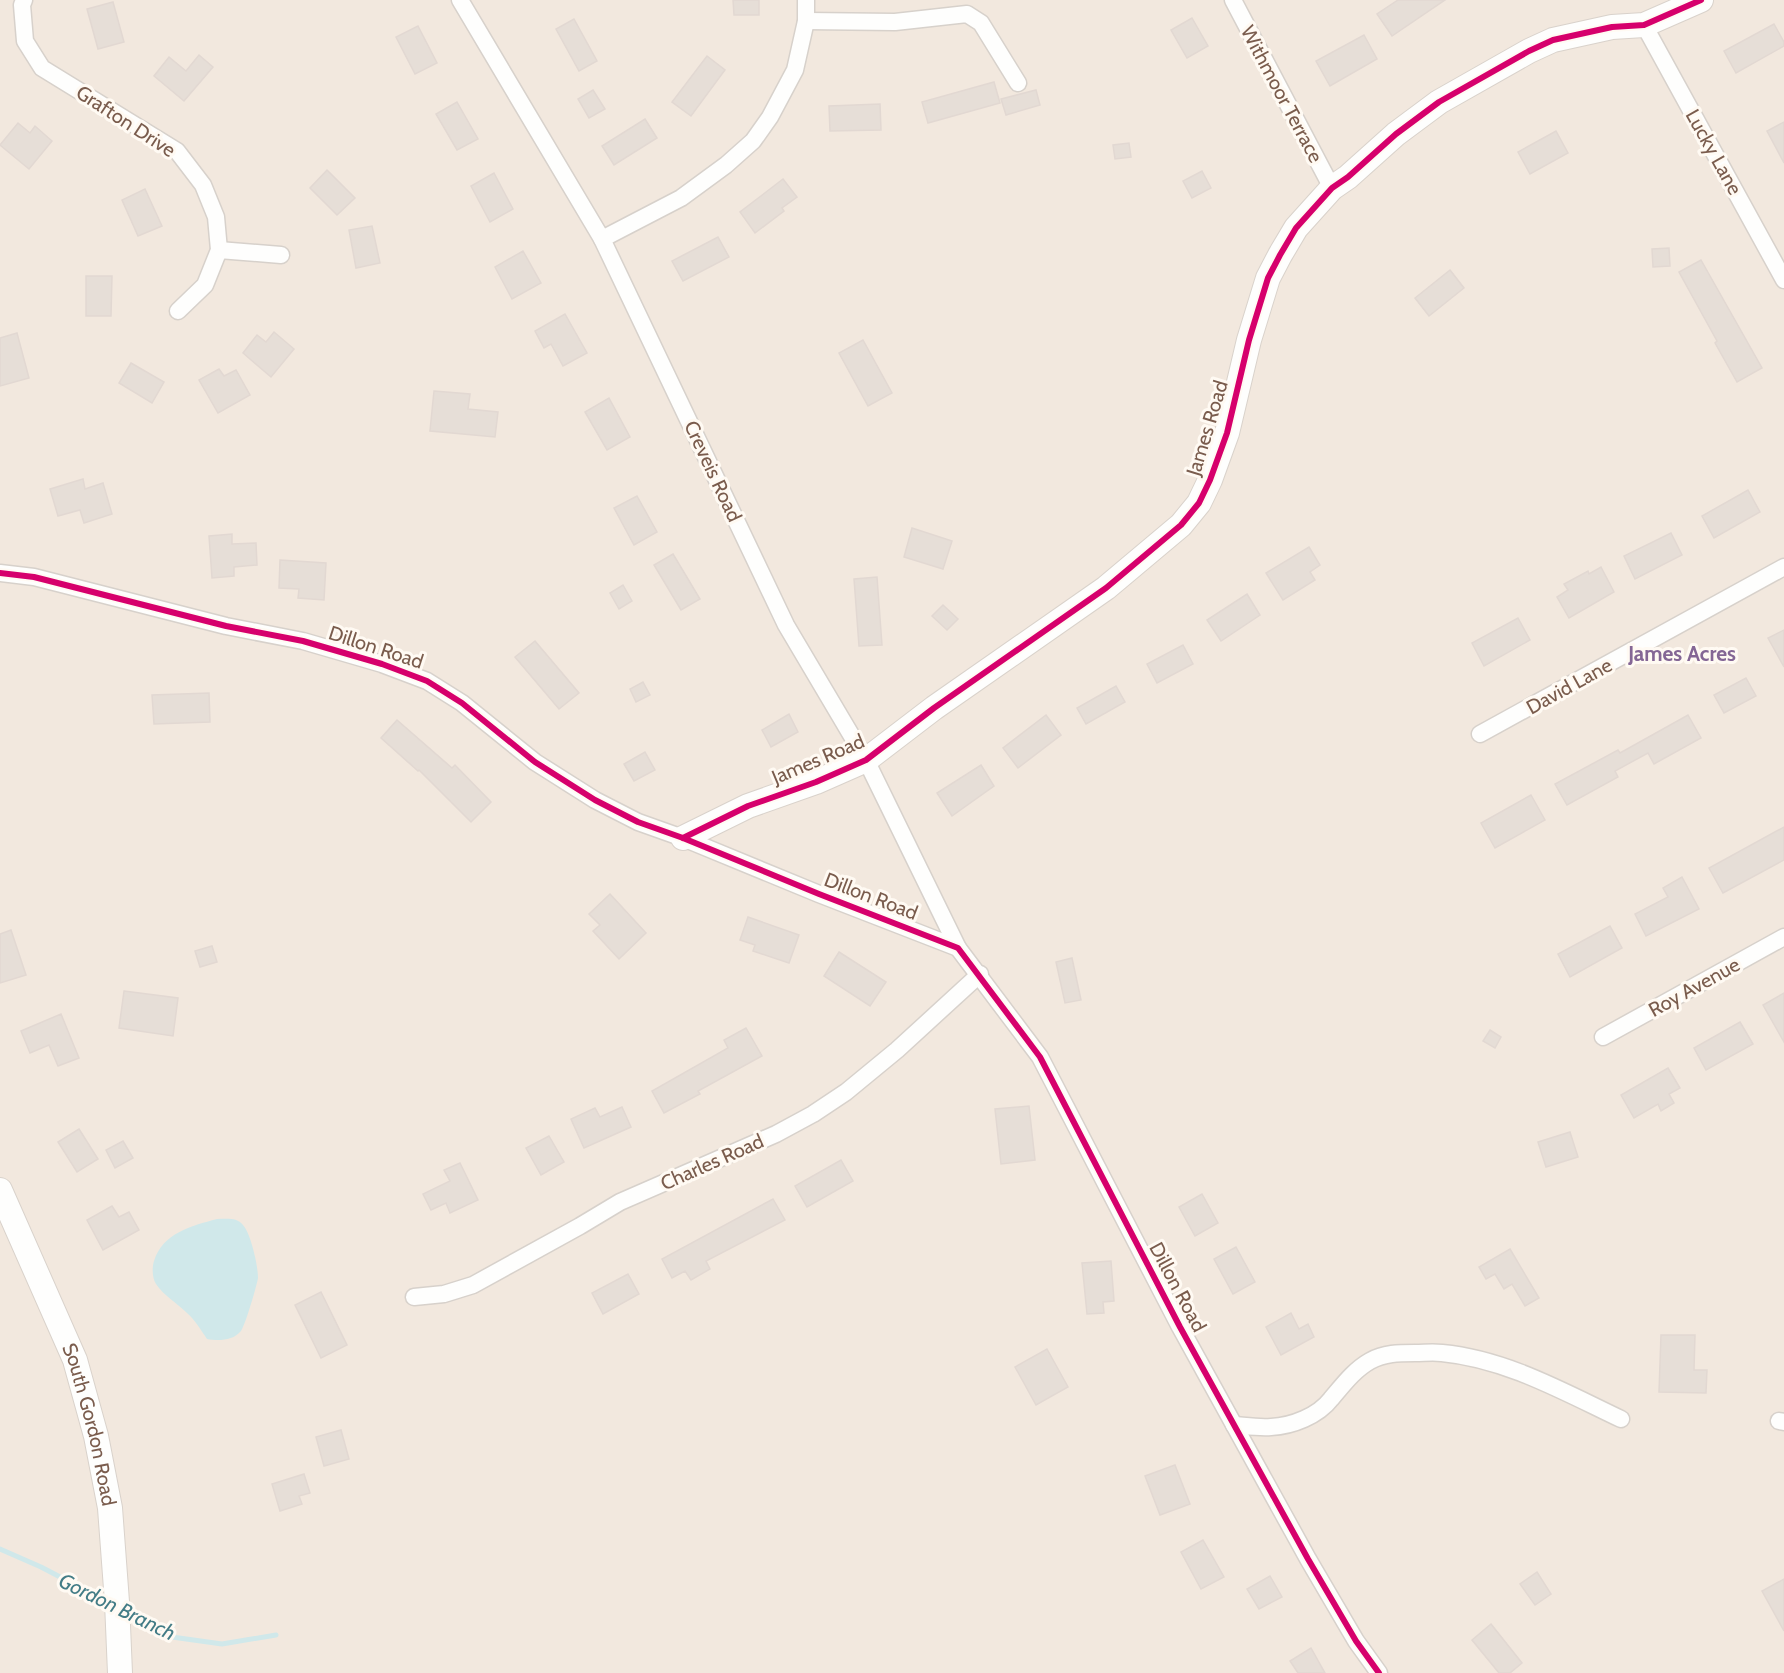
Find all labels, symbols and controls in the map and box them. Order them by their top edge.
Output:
street label: Withmoor Terrace [1236,21,1328,167]
street label: Grafton Drive [72,80,180,162]
street label: Lucky Lane [1681,105,1747,199]
street label: James Road [1181,377,1233,480]
street label: Creveis Road [679,417,747,525]
street label: Dillon Road [326,620,426,674]
district label: James Acres [1627,641,1736,666]
street label: David Lane [1522,653,1616,719]
street label: James Road [767,729,868,790]
street label: Dillon Road [821,867,921,925]
street label: Roy Avenue [1644,952,1744,1022]
street label: Charles Road [657,1129,767,1195]
street label: Dillon Road [1144,1238,1212,1336]
street label: South Gordon Road [57,1339,121,1508]
water label: Gordon Branch [55,1568,180,1646]

